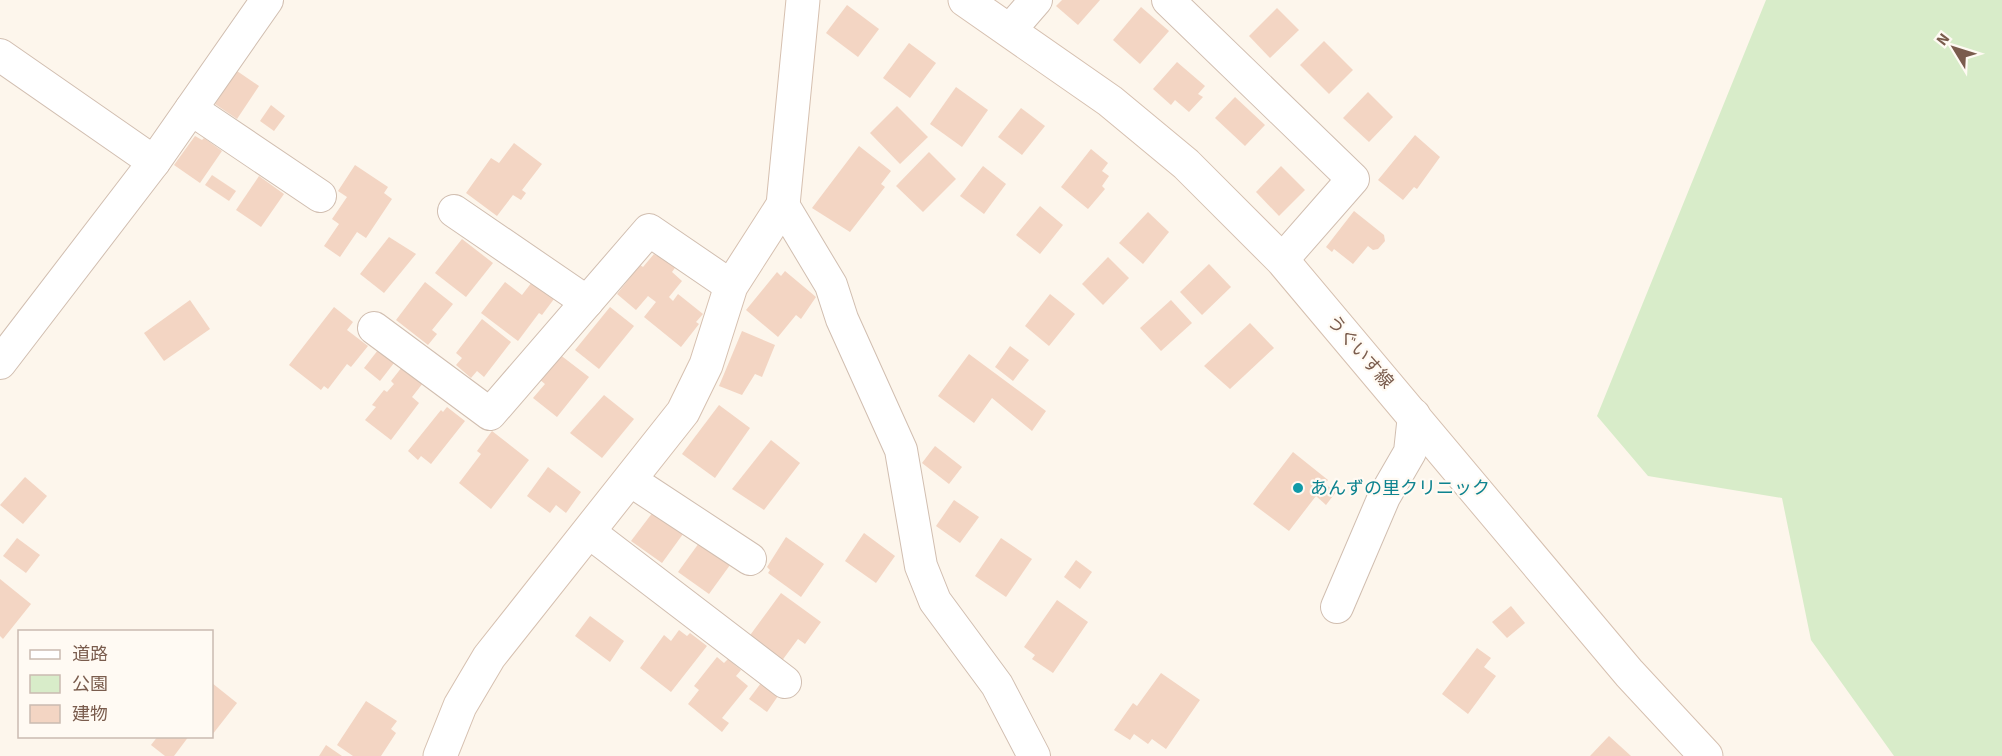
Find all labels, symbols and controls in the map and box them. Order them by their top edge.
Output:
north arrow [1924,18,1984,78]
text: N [1931,28,1955,50]
street label: うぐいす線 [1321,310,1399,394]
place label: あんずの里クリニック [1310,476,1490,501]
marker: あんずの里クリニック [1291,481,1305,495]
legend [18,630,213,738]
text: 道路 [72,642,108,667]
text: 公園 [72,672,108,697]
text: 建物 [72,702,108,727]

